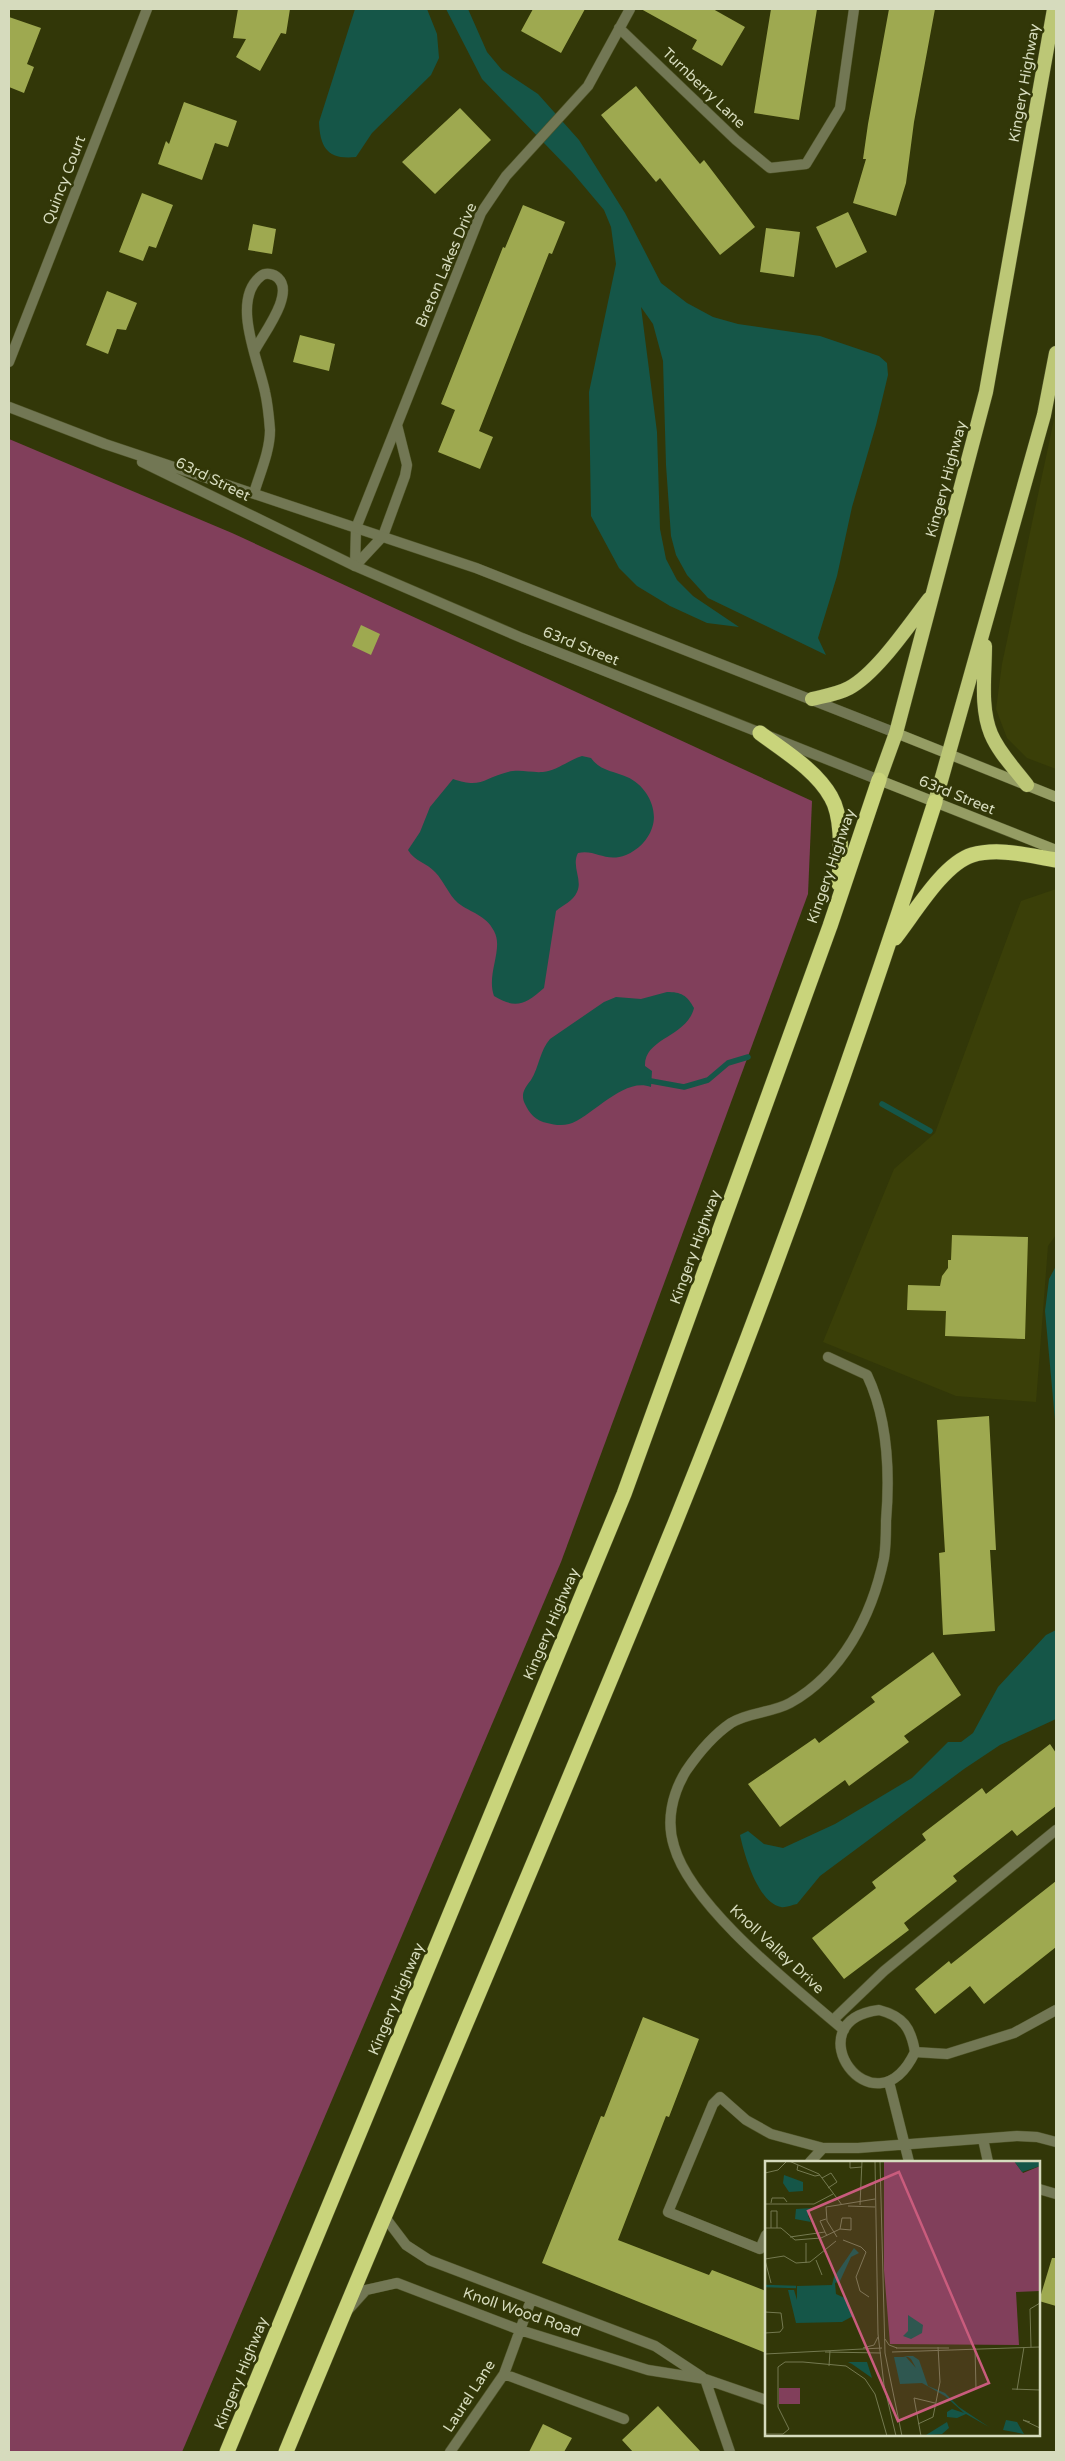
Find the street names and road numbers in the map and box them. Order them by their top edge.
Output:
street label: Kingery Highway [1005,22,1043,144]
street label: Turnberry Lane [659,44,749,132]
street label: Quincy Court [39,133,89,227]
street label: Breton Lakes Drive [412,200,480,330]
street label: Kingery Highway [922,419,970,539]
street label: 63rd Street [173,453,253,505]
street label: 63rd Street [540,623,622,670]
street label: 63rd Street [916,772,998,819]
street label: Kingery Highway [803,806,859,926]
street label: Kingery Highway [666,1187,724,1307]
street label: Kingery Highway [519,1565,583,1683]
street label: Knoll Valley Drive [726,1901,828,1997]
street label: Kingery Highway [364,1940,428,2058]
street label: Knoll Wood Road [461,2283,583,2341]
street label: Kingery Highway [210,2314,272,2432]
street label: Laurel Lane [439,2357,499,2435]

